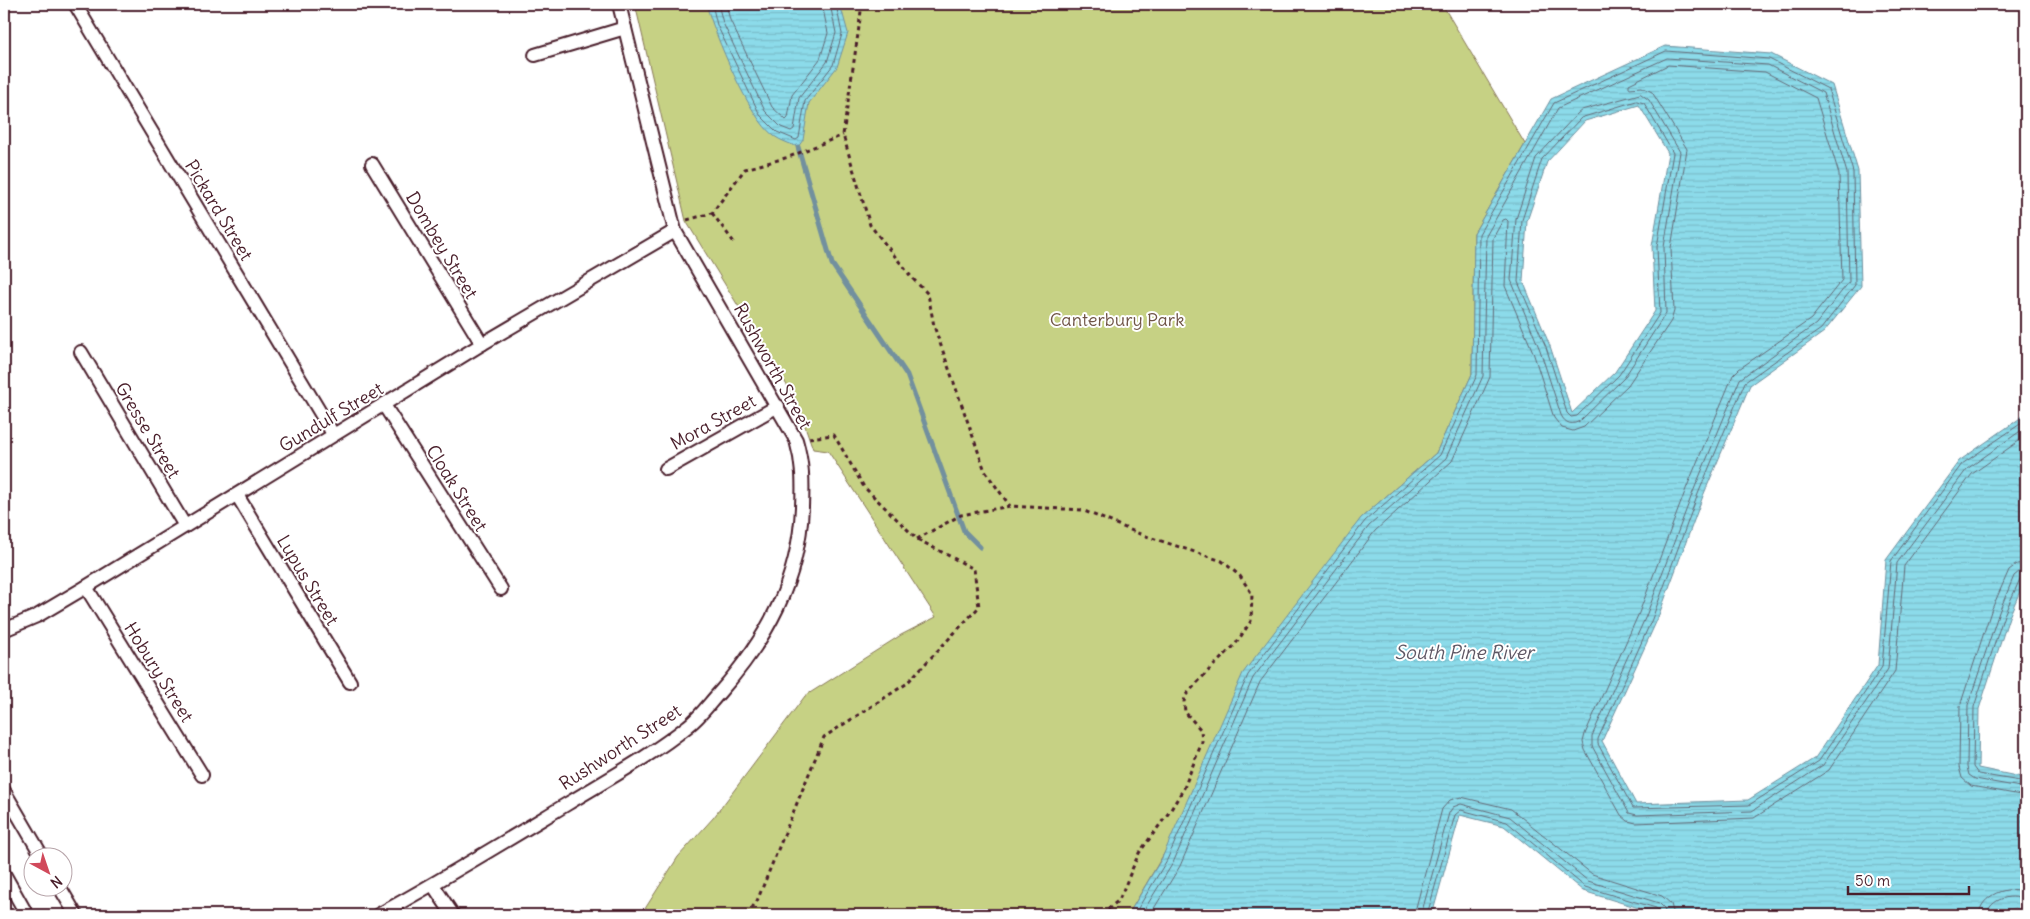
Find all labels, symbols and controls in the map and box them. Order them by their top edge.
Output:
street label: Pickard Street [180,155,258,265]
street label: Dombey Street [401,187,483,303]
street label: Rushworth Street [729,299,817,433]
park label: Canterbury Park [1050,308,1184,331]
street label: Gundulf Street [275,377,387,457]
street label: Gresse Street [110,378,186,482]
street label: Mora Street [666,389,760,455]
street label: Cloak Street [421,440,493,536]
street label: Lupus Street [272,531,344,629]
street label: Hobury Street [119,618,199,726]
water label: South Pine River [1394,640,1536,664]
street label: Rushworth Street [555,699,685,795]
north arrow [22,846,72,896]
scale bar [1848,864,1969,896]
text: 50 m [1855,871,1890,890]
text: N [47,872,66,892]

